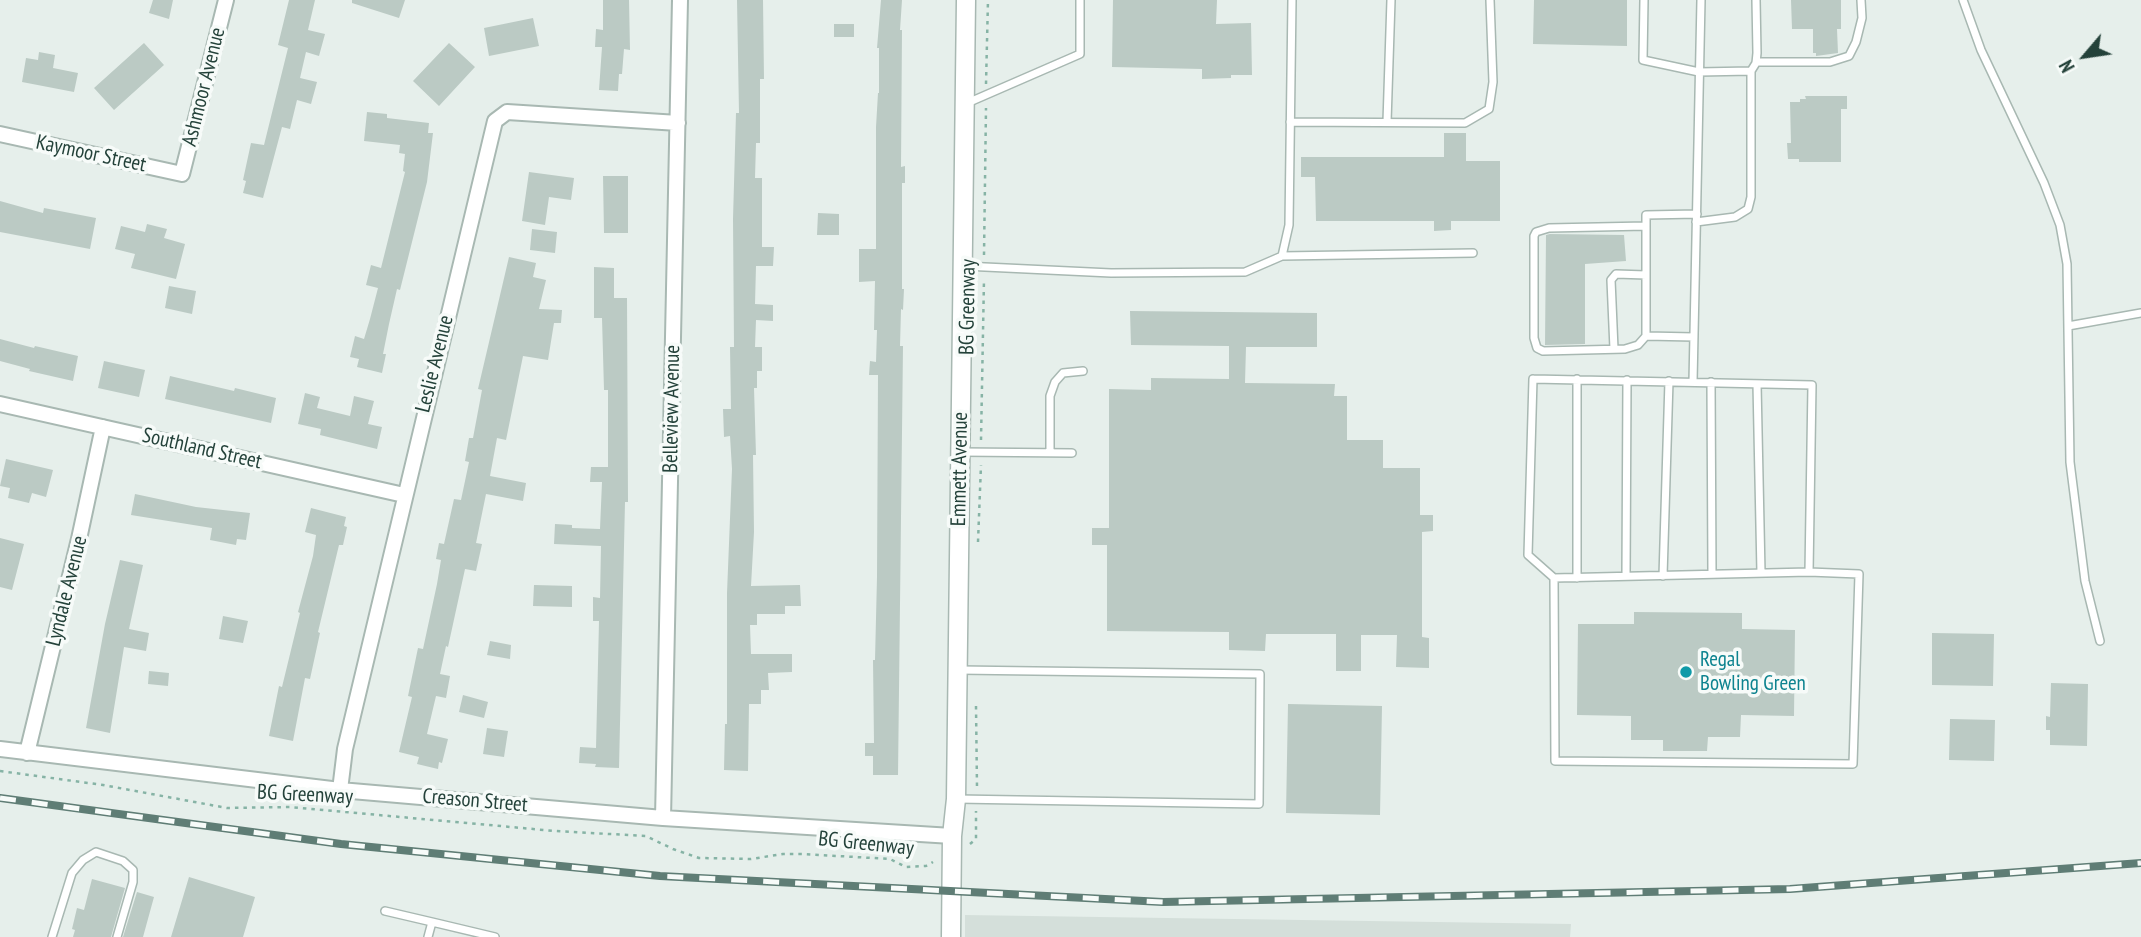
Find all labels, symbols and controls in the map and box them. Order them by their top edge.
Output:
north arrow [2050,21,2120,91]
street label: Ashmoor Avenue [177,25,231,149]
text: N [2054,56,2080,76]
street label: Kaymoor Street [34,130,148,178]
street label: BG Greenway [955,259,981,355]
street label: Leslie Avenue [411,313,459,415]
street label: Belleview Avenue [658,345,686,473]
street label: Emmett Avenue [946,412,974,526]
street label: Southland Street [140,423,264,475]
street label: Lyndale Avenue [41,533,93,649]
place label: Regal Bowling Green [1700,647,1806,697]
marker: Regal Bowling Green [1678,664,1694,680]
street label: BG Greenway [256,780,354,810]
street label: Creason Street [421,784,529,818]
street label: BG Greenway [817,826,915,862]

